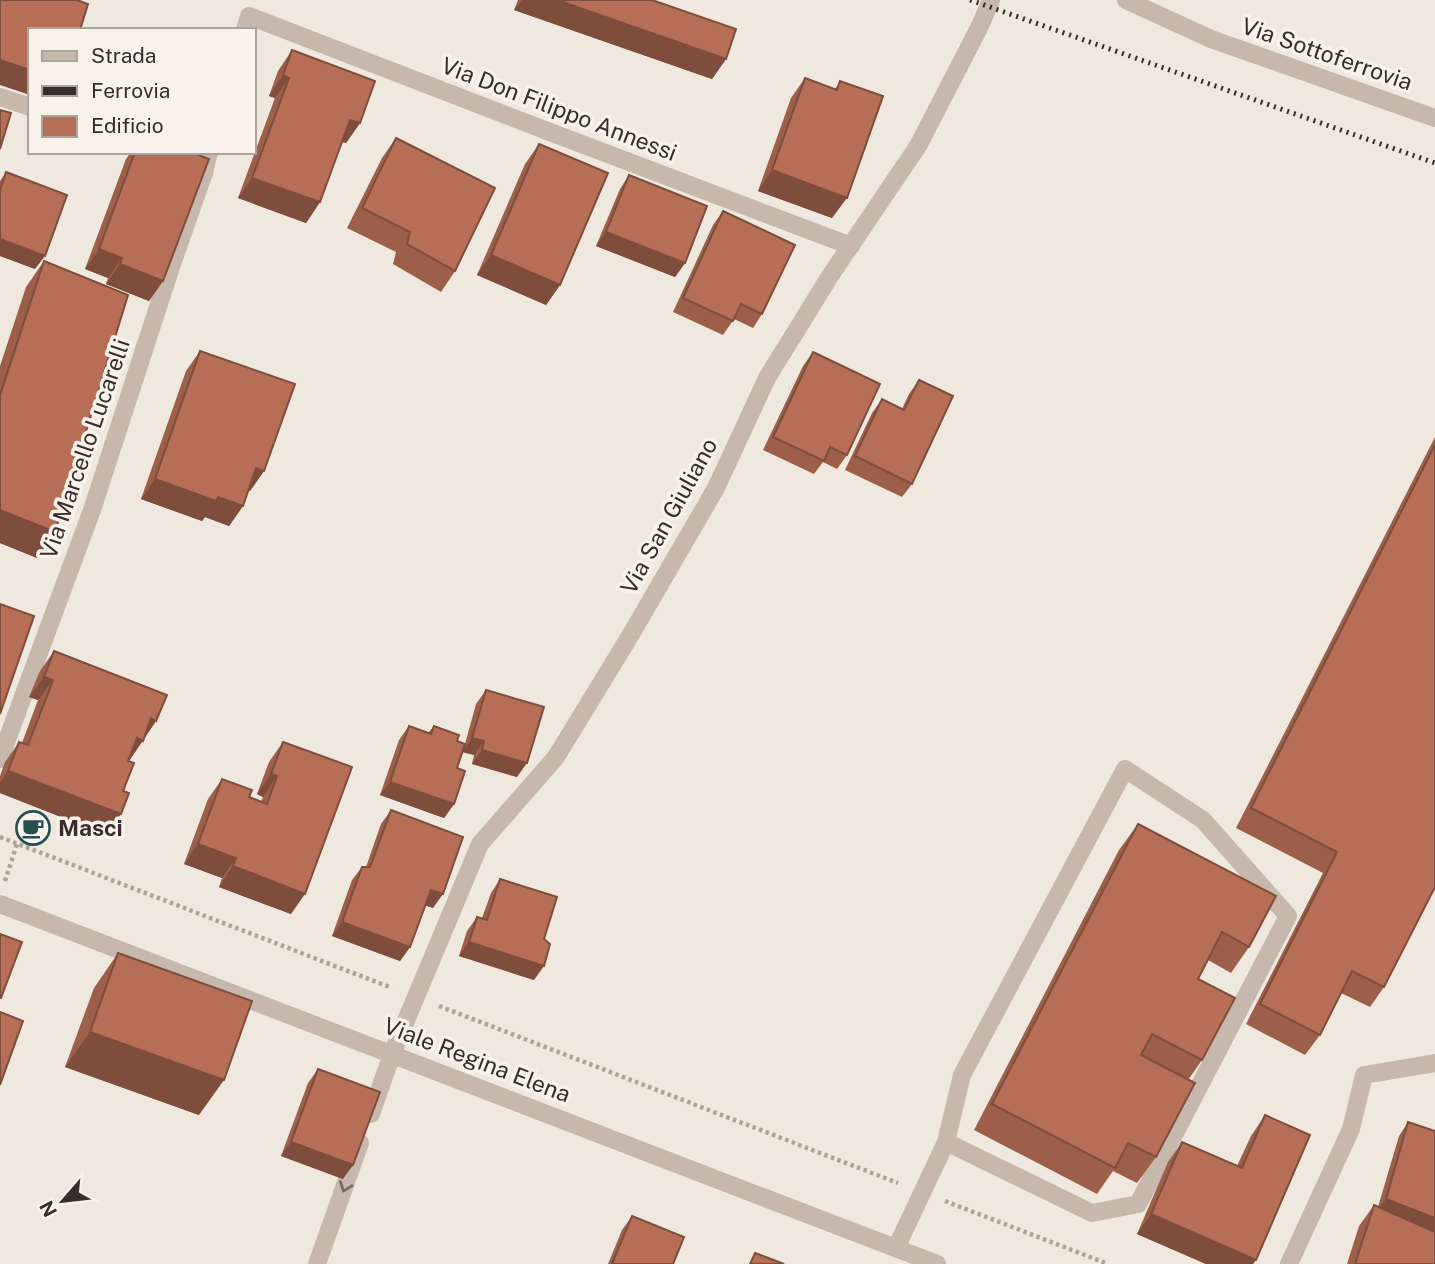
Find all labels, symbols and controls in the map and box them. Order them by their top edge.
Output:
street label: Via Sottoferrovia [1238,12,1416,95]
legend [28,28,256,154]
text: Strada [91,43,156,68]
street label: Via Don Filippo Annessi [438,51,681,166]
text: Ferrovia [91,78,170,103]
text: Edificio [91,113,164,138]
street label: Via Marcello Lucarelli [34,335,135,562]
street label: Via San Giuliano [615,433,723,598]
cafe icon: Masci [14,809,52,847]
place label: Masci [58,814,123,841]
street label: Viale Regina Elena [380,1011,574,1108]
north arrow [28,1166,98,1236]
one-way arrow [339,1181,353,1193]
text: N [35,1197,61,1221]

